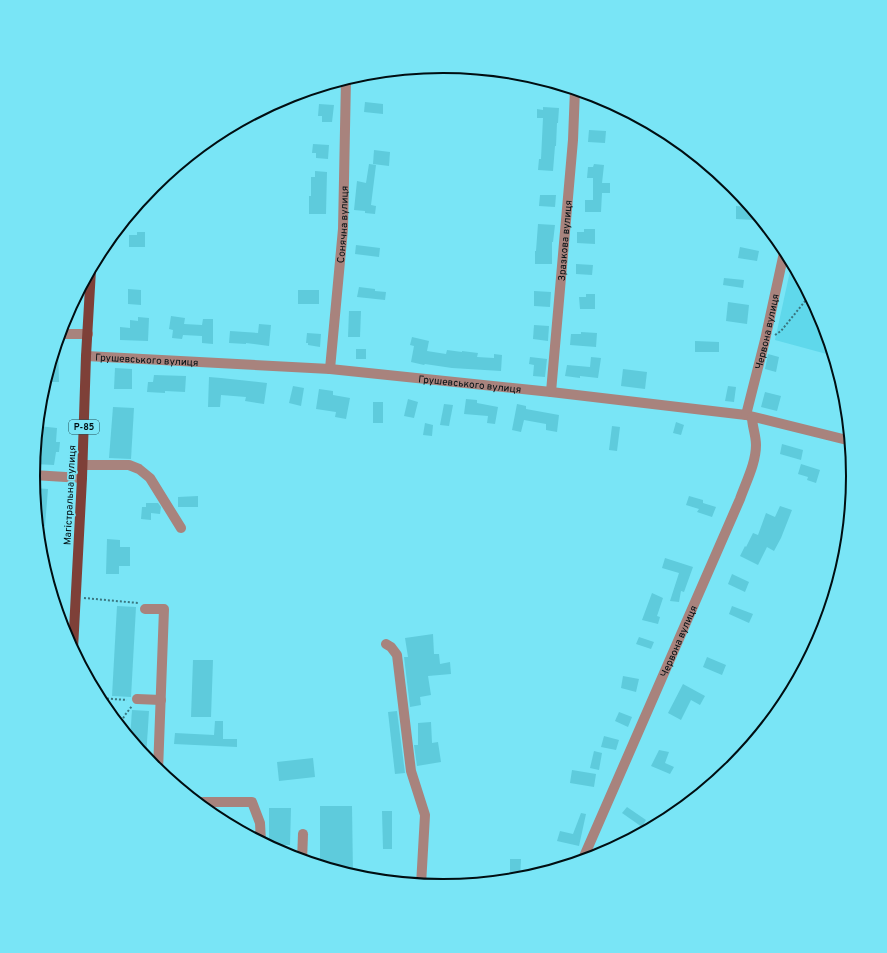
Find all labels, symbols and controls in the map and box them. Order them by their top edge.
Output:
street label: Сонячна вулиця [335,186,352,264]
street label: Зразкова вулиця [556,199,576,282]
street label: Червона вулиця [753,293,783,371]
street label: Грушевського вулиця [95,352,199,370]
street label: Грушевського вулиця [418,373,522,397]
road number: Р-85 [69,420,99,434]
street label: Магістральна вулиця [61,445,80,545]
street label: Червона вулиця [658,604,701,680]

